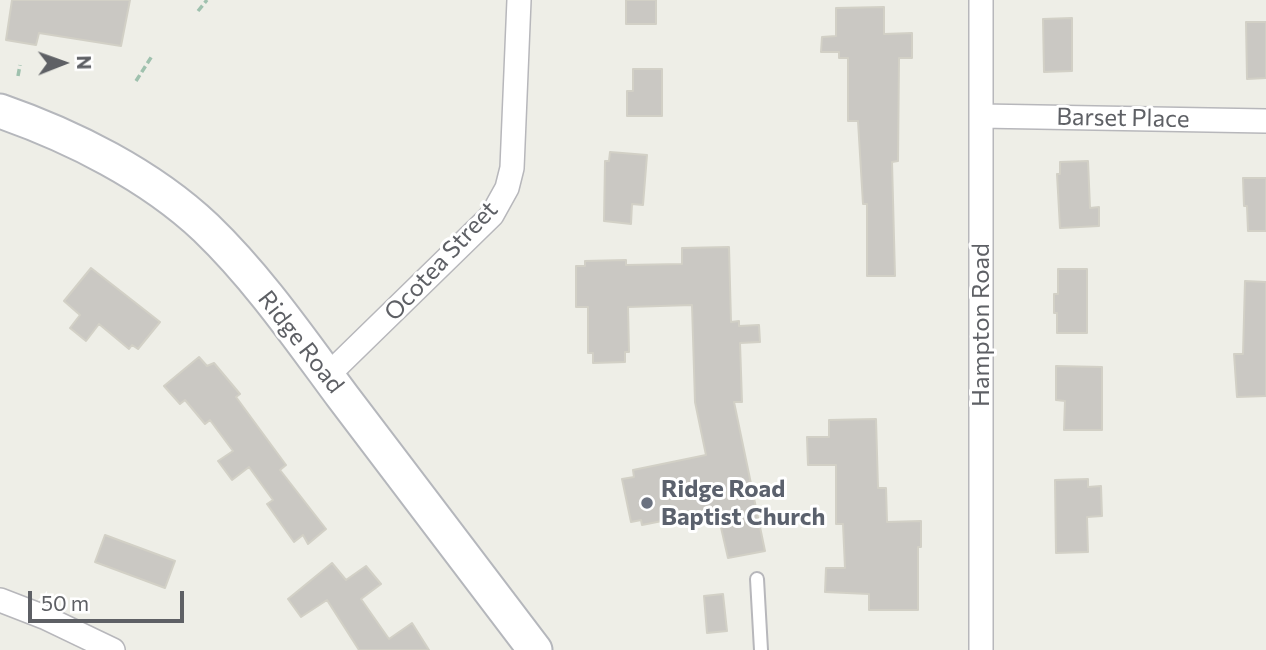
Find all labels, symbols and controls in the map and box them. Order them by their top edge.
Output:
north arrow [28,28,98,98]
text: N [73,55,96,70]
street label: Barset Place [1056,102,1190,134]
street label: Ocotea Street [378,195,504,327]
street label: Hampton Road [967,243,995,407]
street label: Ridge Road [252,285,350,399]
place label: Ridge Road Baptist Church [661,475,825,531]
marker: Ridge Road Baptist Church [639,495,655,511]
scale bar [32,576,187,620]
text: 50 m [41,590,89,615]

